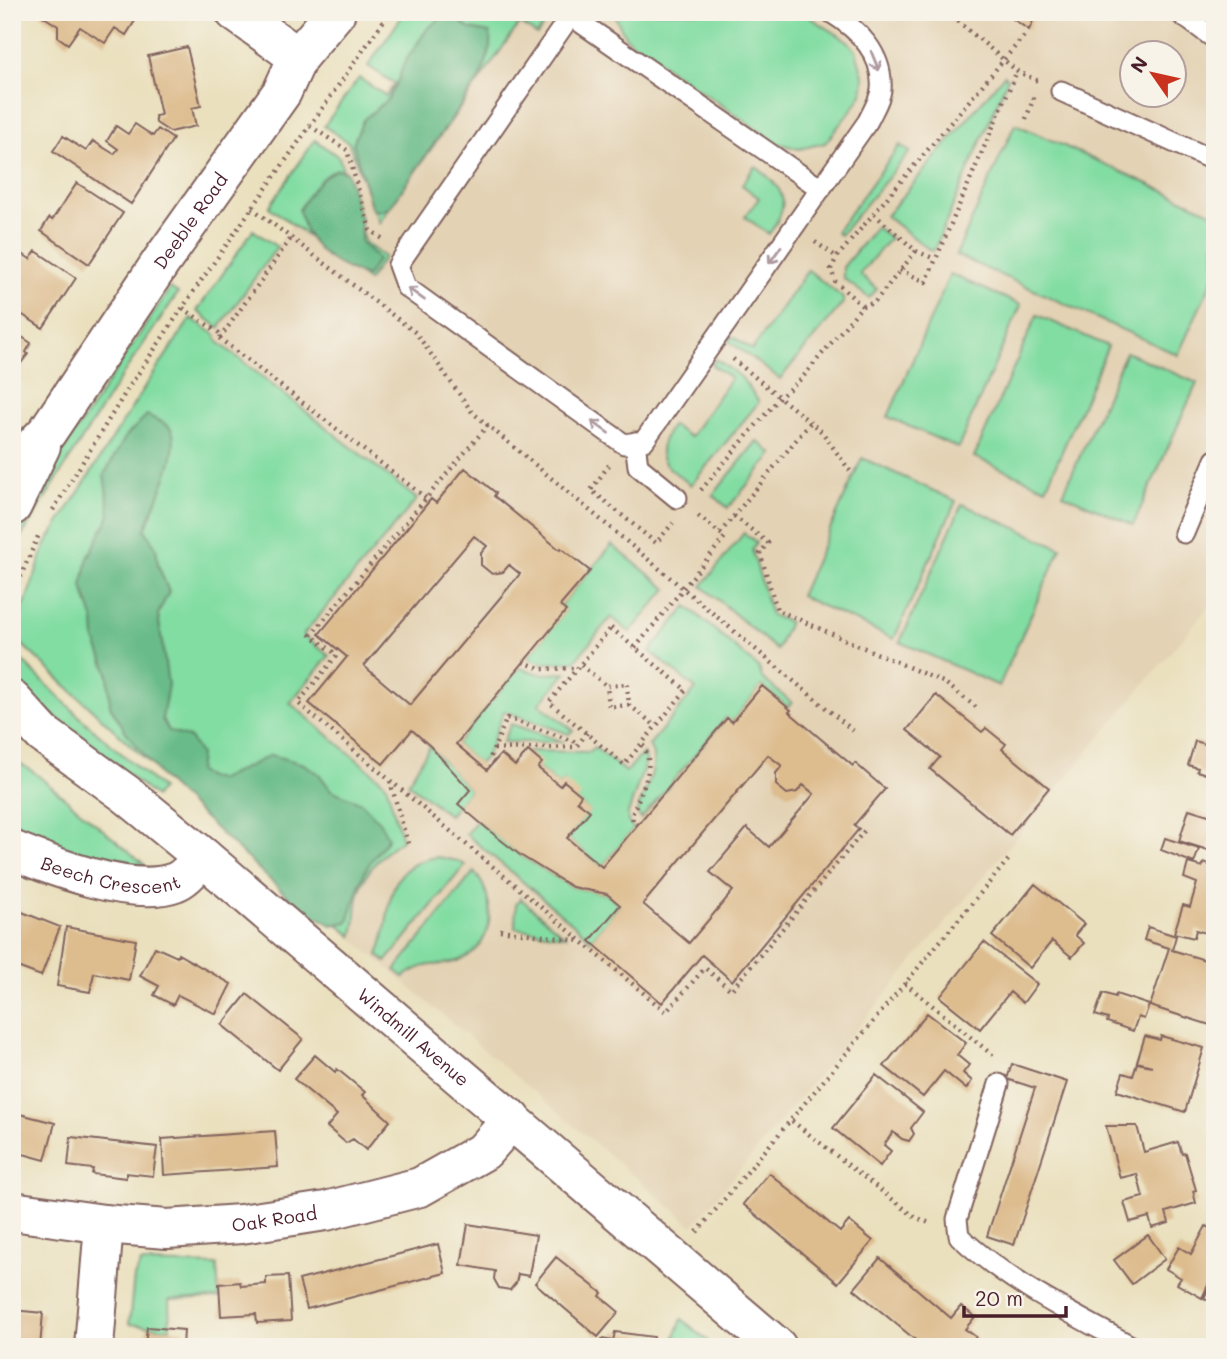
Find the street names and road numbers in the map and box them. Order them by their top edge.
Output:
street label: Deeble Road [148,168,233,274]
street label: Beech Crescent [38,850,184,898]
street label: Windmill Avenue [353,982,475,1091]
street label: Oak Road [231,1201,318,1237]

